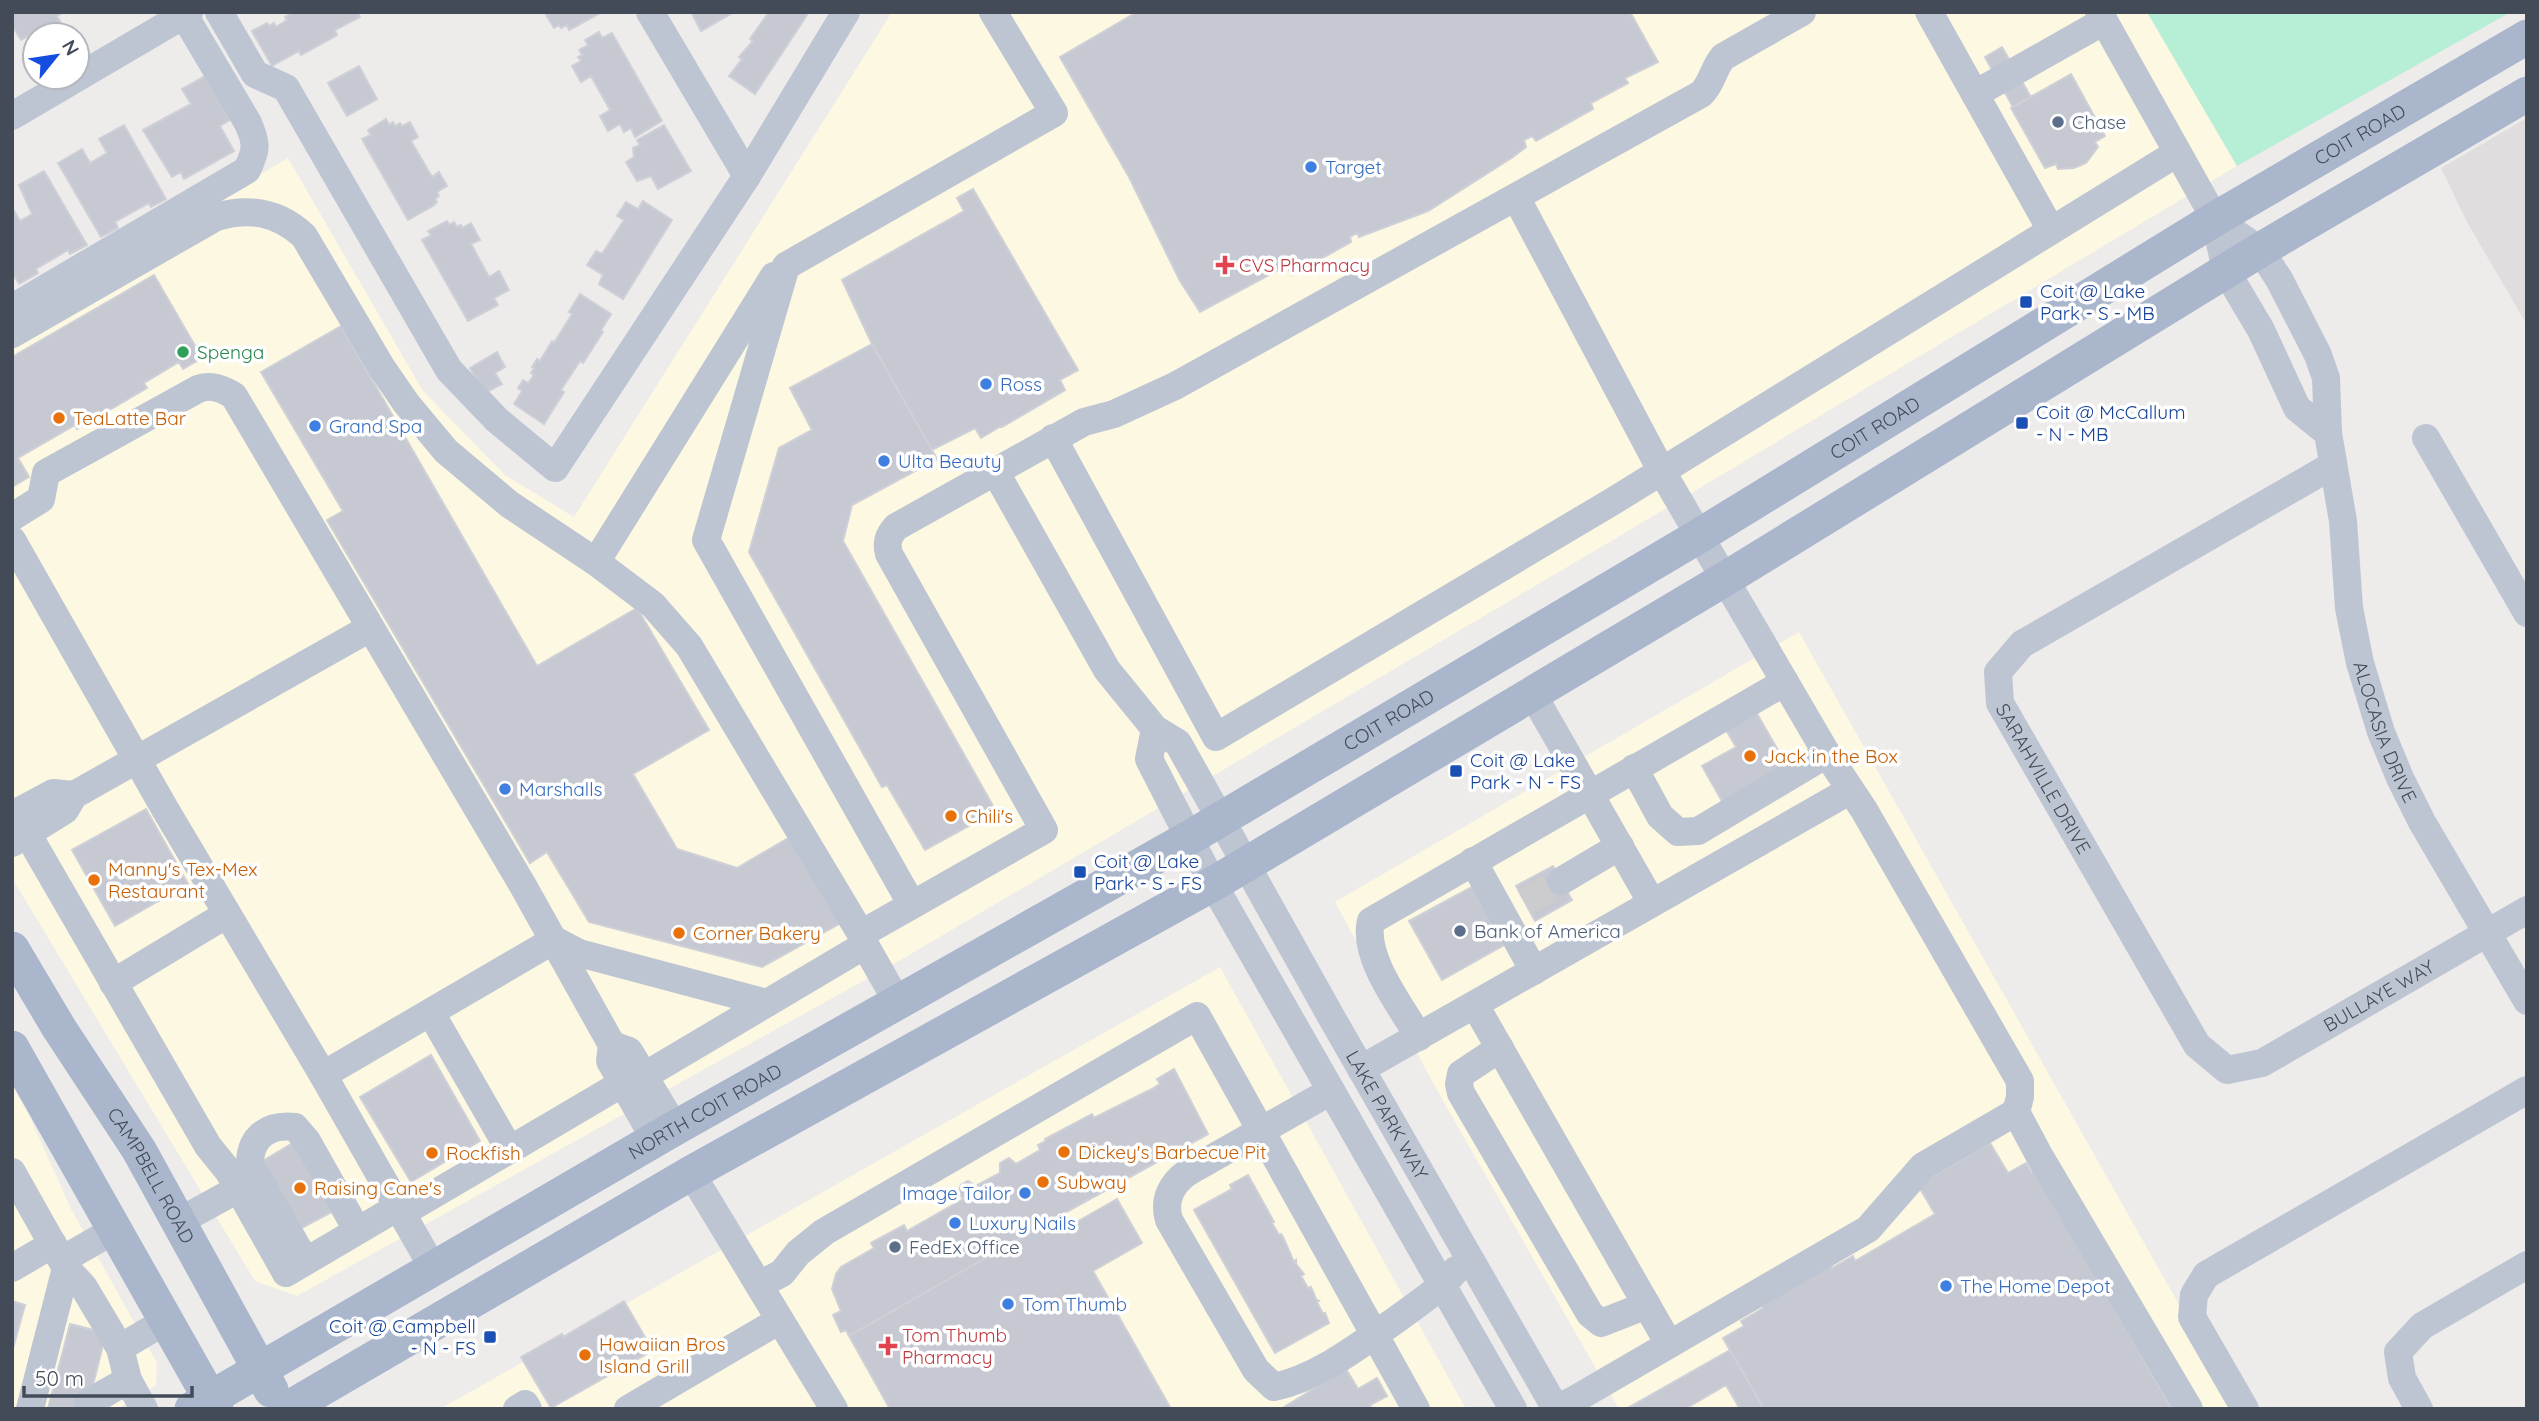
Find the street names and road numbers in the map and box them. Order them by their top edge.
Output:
street label: COIT ROAD [2310,99,2410,170]
street label: COIT ROAD [1825,391,1924,465]
street label: ALOCASIA DRIVE [2348,658,2422,807]
street label: COIT ROAD [1339,684,1438,756]
street label: SARAHVILLE DRIVE [1991,699,2096,858]
street label: BULLAYE WAY [2319,954,2439,1037]
street label: LAKE PARK WAY [1341,1046,1434,1184]
street label: NORTH COIT ROAD [624,1058,786,1165]
street label: CAMPBELL ROAD [102,1103,200,1248]

